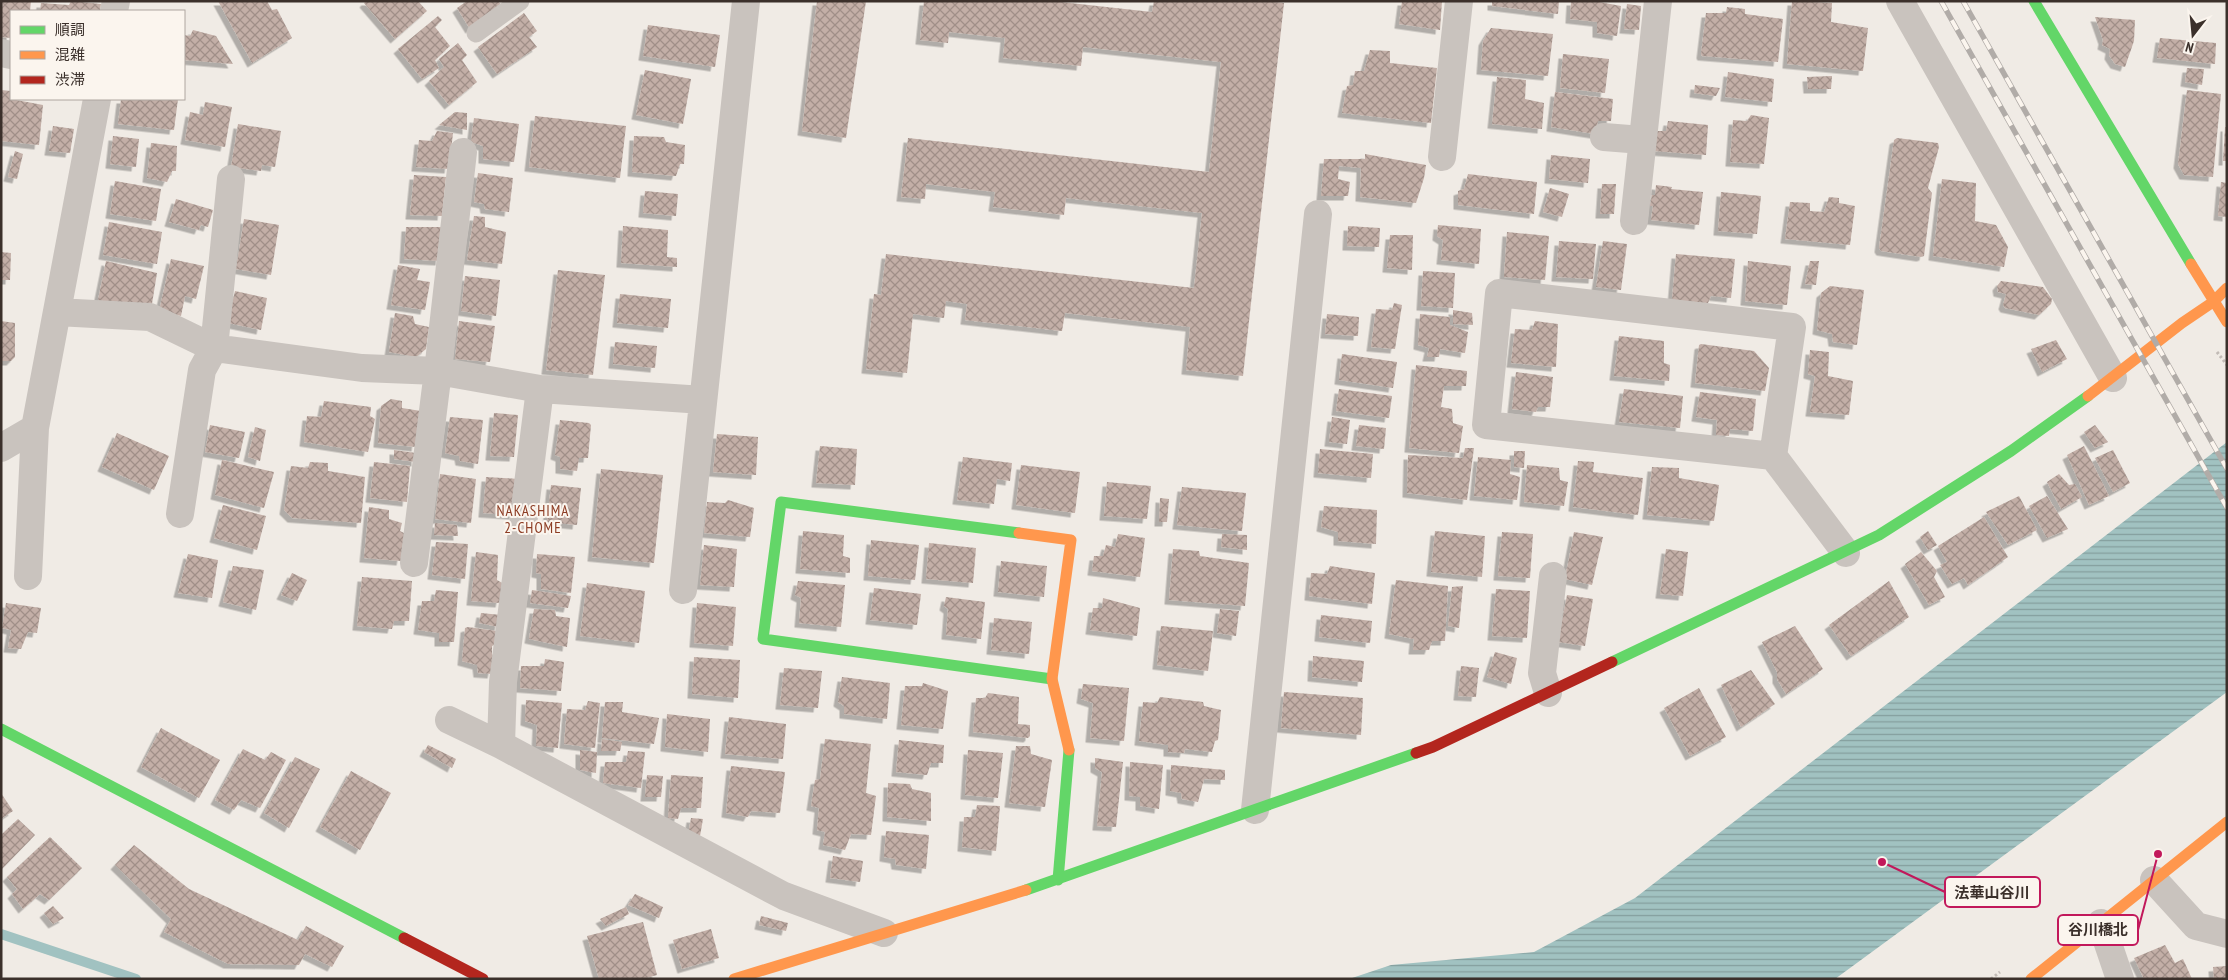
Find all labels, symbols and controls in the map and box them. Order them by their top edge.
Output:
legend [10,10,185,100]
north arrow [2168,10,2218,60]
text: 順調 [55,20,85,39]
text: N [2183,38,2196,57]
text: 混雑 [55,45,85,64]
text: 渋滞 [55,70,85,89]
district label: NAKASHIMA 2-CHOME [497,501,569,537]
callout: 法華山谷川 [1945,877,2040,907]
text: 法華山谷川 [1954,883,2030,902]
callout: 谷川橋北 [2058,915,2138,945]
text: 谷川橋北 [2068,920,2128,939]

